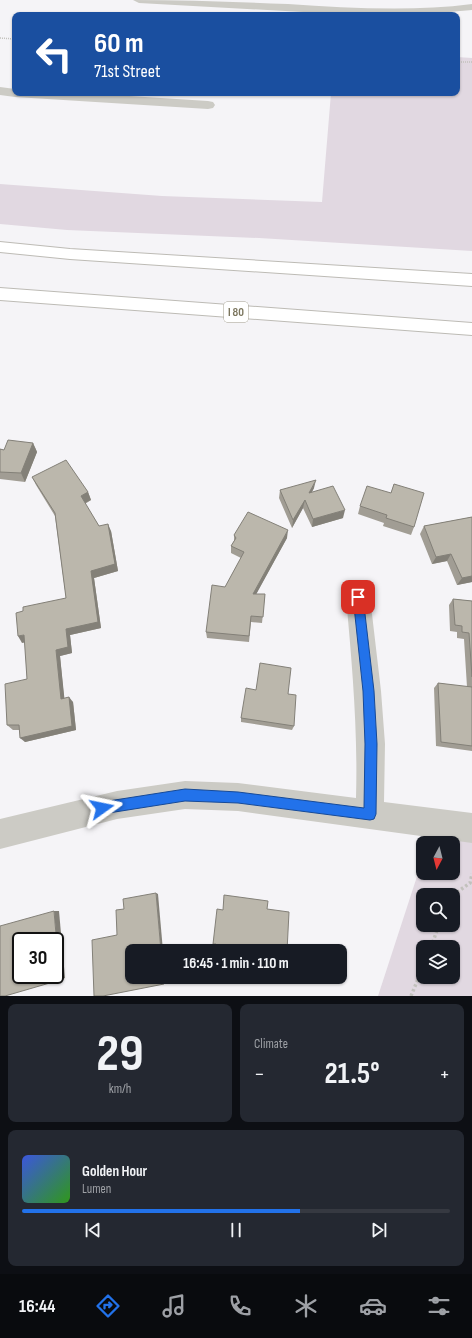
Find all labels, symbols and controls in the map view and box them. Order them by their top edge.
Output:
text: 60 m [94,27,143,60]
icon: left [28,28,80,80]
text: 71st Street [94,61,160,82]
road number: I 80 [224,302,248,322]
pin [341,580,375,614]
icon: arrive [347,586,369,608]
position arrow [81,787,123,829]
north arrow [416,836,460,880]
map controls [416,836,460,984]
button: search [416,888,460,932]
speed limit sign: 30 [12,932,64,984]
button: layers [416,940,460,984]
text: 16:45 · 1 min · 110 m [183,954,289,973]
text: 29 [96,1023,144,1086]
text: Climate [254,1036,288,1052]
text: 21.5° [324,1056,380,1092]
text: − [254,1061,265,1088]
text: + [439,1061,450,1088]
text: km/h [109,1081,131,1097]
text: Golden Hour [82,1162,147,1181]
text: Lumen [82,1181,111,1197]
icon: previous [82,1219,104,1241]
icon: pause [225,1219,247,1241]
icon: next [368,1219,390,1241]
icon: directions [94,1292,122,1320]
icon: music [160,1292,188,1320]
icon: phone [226,1292,254,1320]
icon: climate [292,1292,320,1320]
icon: car [359,1292,387,1320]
icon: filters [425,1292,453,1320]
text: 16:44 [19,1296,55,1317]

